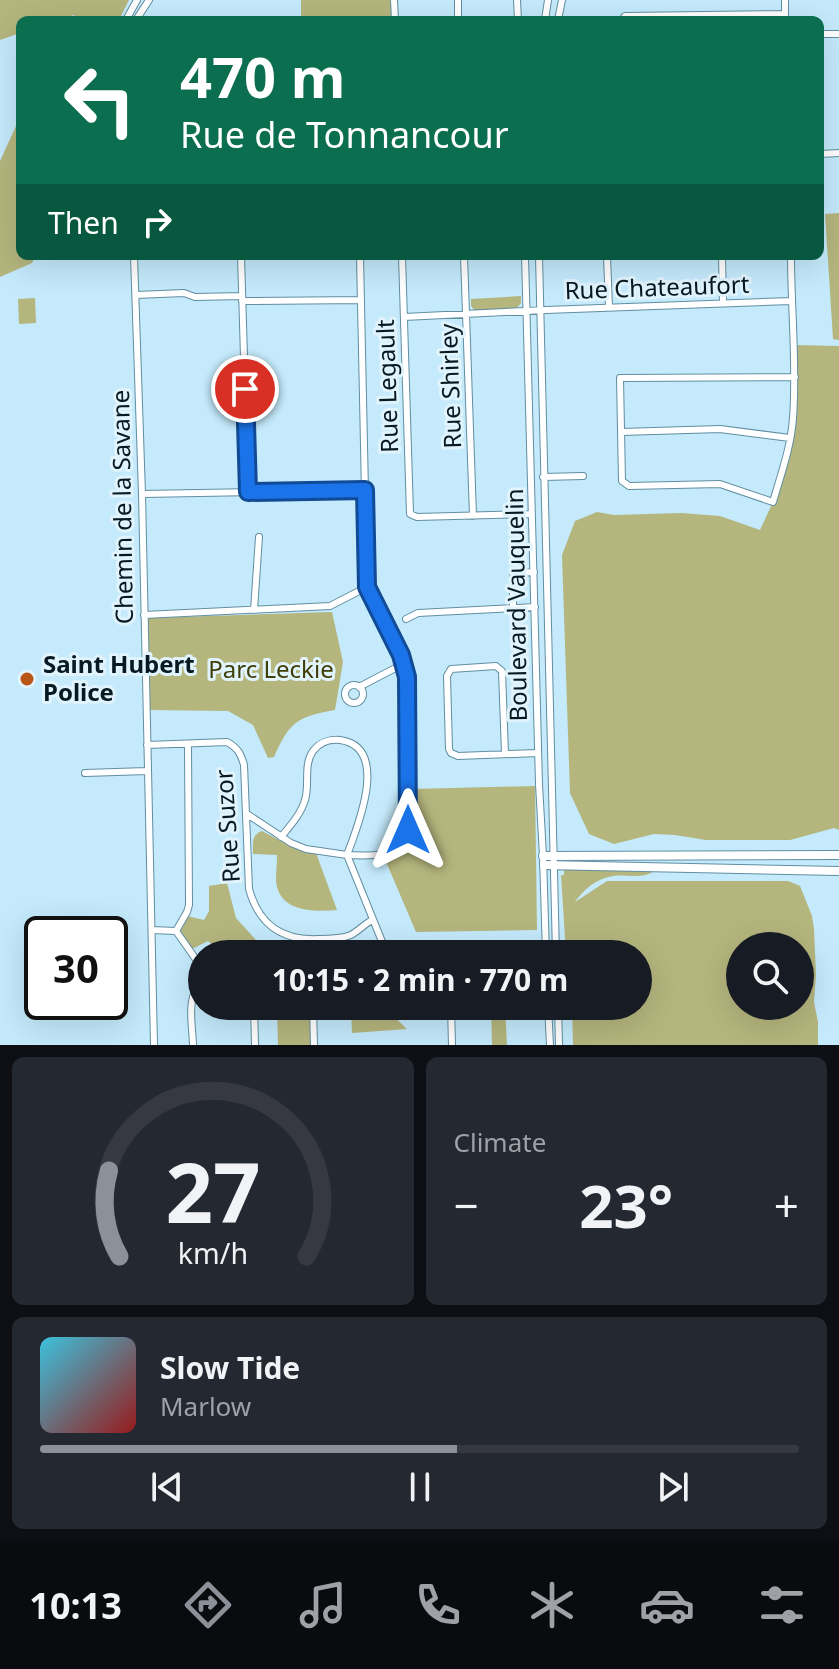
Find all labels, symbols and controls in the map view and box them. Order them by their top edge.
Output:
text: 470 m [180,38,345,114]
icon: left [48,48,152,152]
text: Rue de Tonnancour [180,110,509,159]
icon: right [135,200,179,244]
text: Then [48,202,119,243]
street label: Rue Chateaufort [564,267,750,306]
street label: Rue Legault [368,318,405,453]
street label: Rue Shirley [431,322,468,449]
pin [211,355,279,423]
icon: arrive [223,367,267,411]
street label: Chemin de la Savane [103,390,140,624]
street label: Boulevard Vauquelin [497,488,534,722]
place label: Saint Hubert Police [43,647,195,708]
park label: Parc Leckie [208,652,334,685]
marker: Saint Hubert Police [18,670,36,688]
street label: Rue Suzor [206,768,247,884]
position arrow [366,788,450,872]
speed limit sign: 30 [24,916,128,1020]
map controls [726,932,814,1020]
button: search [726,932,814,1020]
text: 10:15 · 2 min · 770 m [272,959,568,1000]
text: Climate [454,1124,546,1160]
text: 27 [165,1134,260,1247]
text: 23° [579,1164,673,1246]
text: − [454,1175,479,1235]
text: + [774,1175,799,1235]
text: km/h [178,1233,248,1272]
text: Slow Tide [160,1347,300,1388]
text: Marlow [160,1388,251,1424]
icon: previous [145,1465,189,1509]
icon: pause [398,1465,442,1509]
icon: next [651,1465,695,1509]
icon: directions [180,1577,236,1633]
icon: music [295,1577,351,1633]
icon: phone [410,1577,466,1633]
icon: climate [524,1577,580,1633]
icon: car [639,1577,695,1633]
icon: filters [754,1577,810,1633]
text: 10:13 [29,1581,122,1630]

